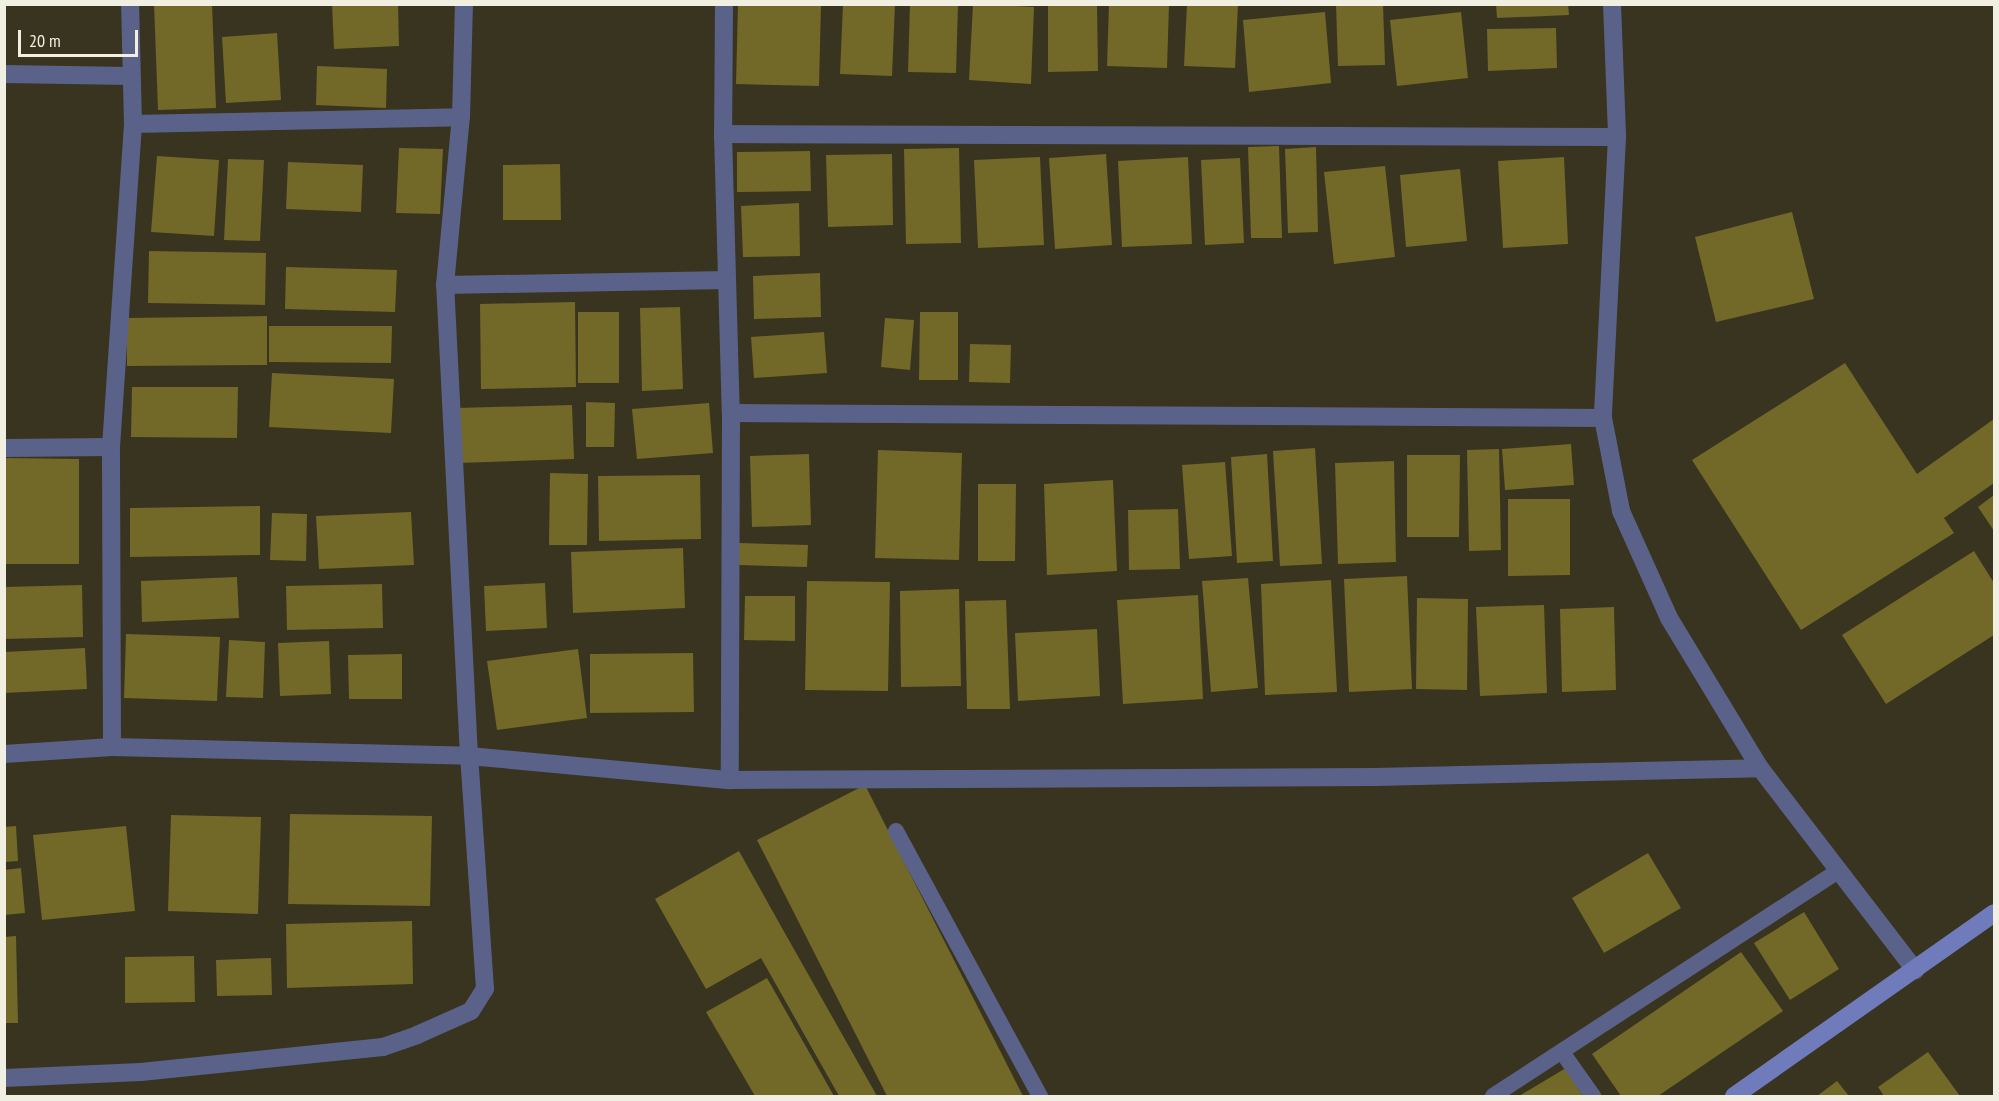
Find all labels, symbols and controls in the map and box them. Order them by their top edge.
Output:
scale bar [21,18,141,56]
text: 20 m [29,29,61,52]

